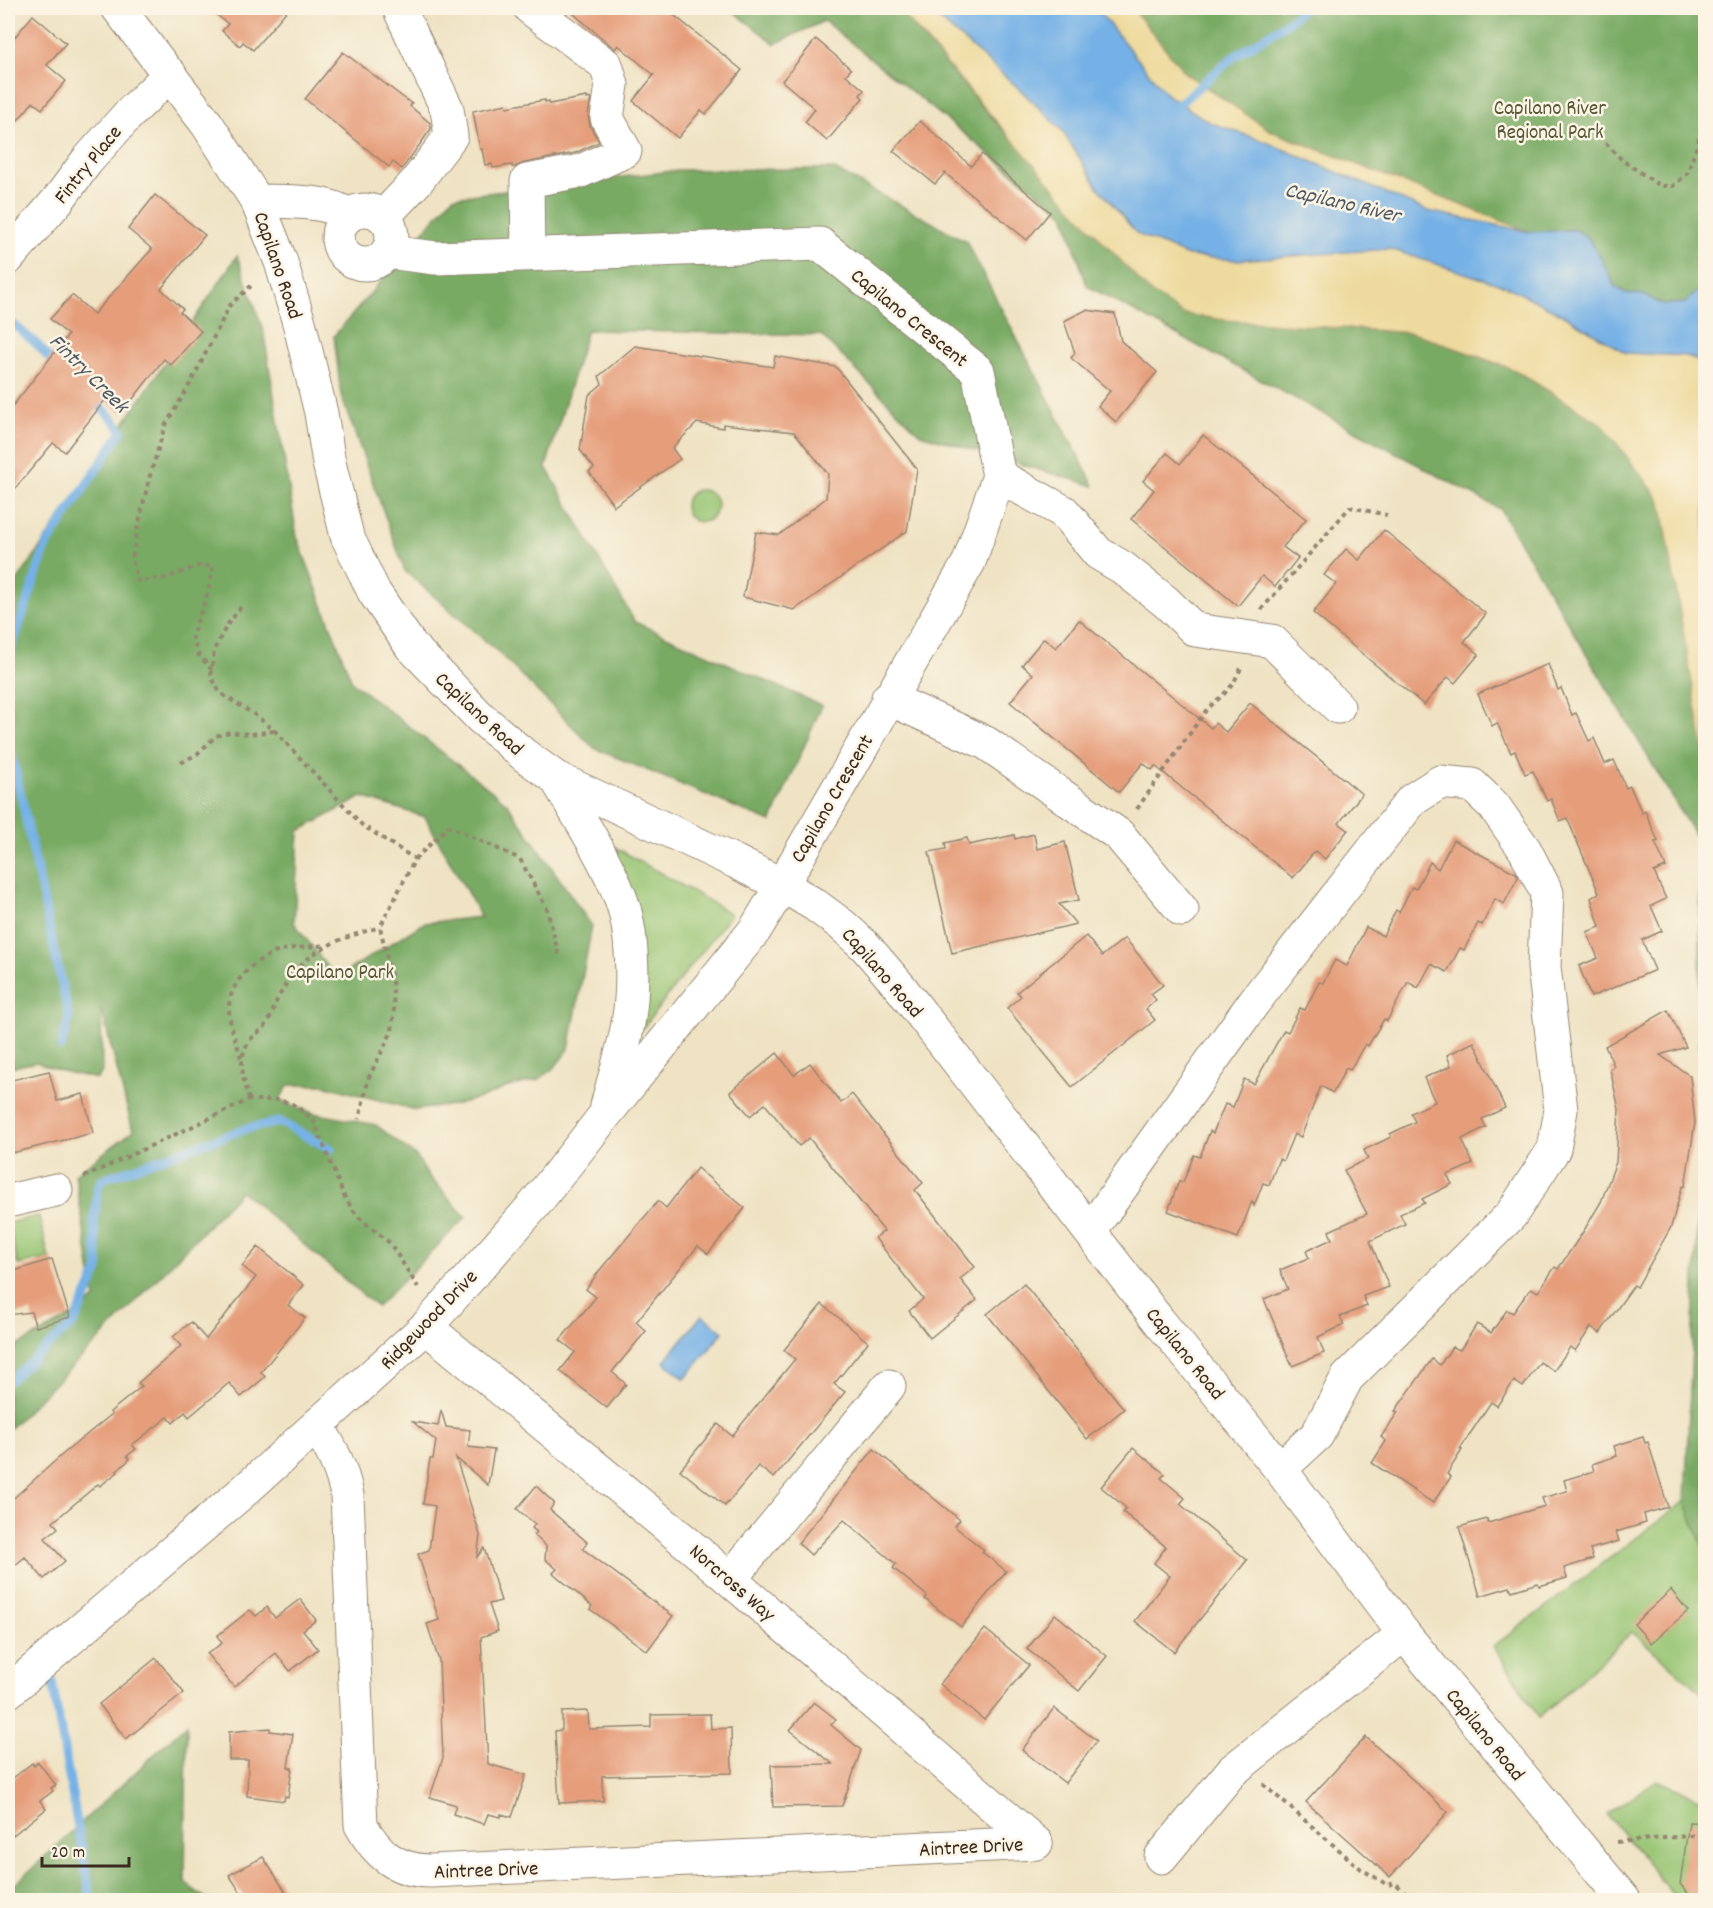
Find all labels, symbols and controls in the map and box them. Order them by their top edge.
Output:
park label: Capilano River Regional Park [1494,95,1606,149]
street label: Fintry Place [48,120,131,212]
water label: Capilano River [1281,176,1406,233]
street label: Capilano Road [244,208,309,324]
street label: Capilano Crescent [843,262,974,376]
water label: Fintry Creek [41,328,136,423]
street label: Capilano Road [427,666,529,764]
street label: Capilano Crescent [785,730,883,869]
street label: Capilano Road [833,922,929,1026]
park label: Capilano Park [286,959,394,989]
street label: Ridgewood Drive [374,1264,486,1378]
street label: Capilano Road [1137,1302,1230,1408]
street label: Norcross Way [681,1538,781,1631]
street label: Capilano Road [1437,1683,1530,1789]
scale bar [42,1830,129,1868]
street label: Aintree Drive [918,1831,1024,1867]
text: 20 m [51,1841,85,1866]
street label: Aintree Drive [433,1855,539,1889]

